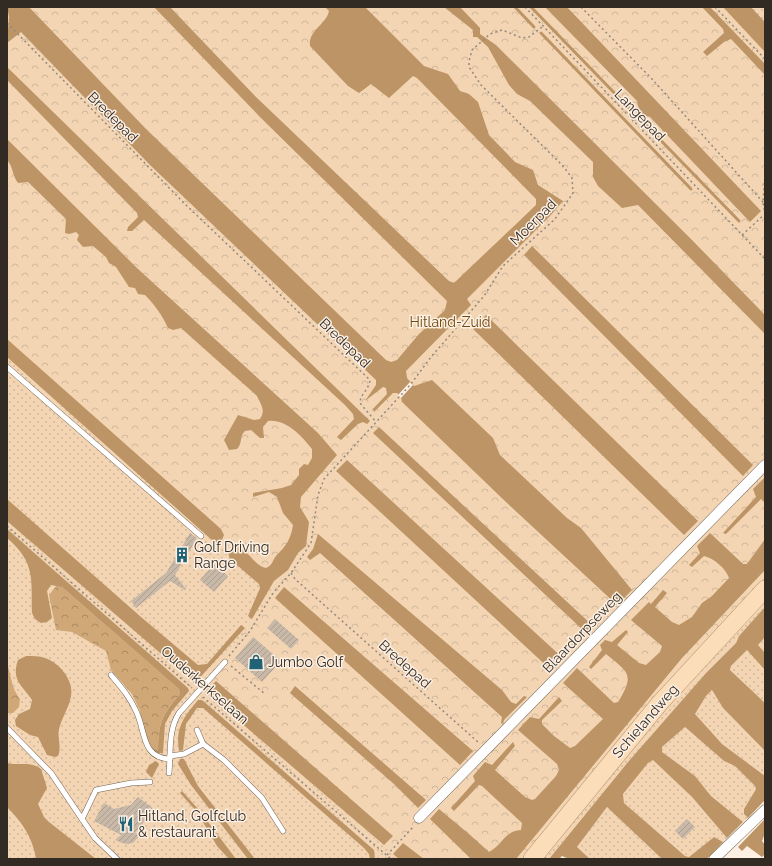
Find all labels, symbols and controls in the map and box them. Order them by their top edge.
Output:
street label: Langepad [611,86,669,144]
street label: Bredepad [85,89,141,145]
street label: Moerpad [507,196,559,248]
park label: Hitland-Zuid [410,314,490,330]
street label: Bredepad [316,315,374,371]
place label: Golf Driving Range [194,539,269,571]
building icon: Golf Driving Range [173,546,191,564]
street label: Blaardorpseweg [539,588,625,676]
street label: Bredepad [376,637,434,691]
street label: Ouderkerkselaan [158,643,252,727]
shop icon: Jumbo Golf [247,653,265,671]
place label: Jumbo Golf [268,654,345,670]
street label: Schielandweg [609,681,681,761]
place label: Hitland, Golfclub & restaurant [138,808,246,840]
restaurant icon: Hitland, Golfclub & restaurant [117,815,135,833]

